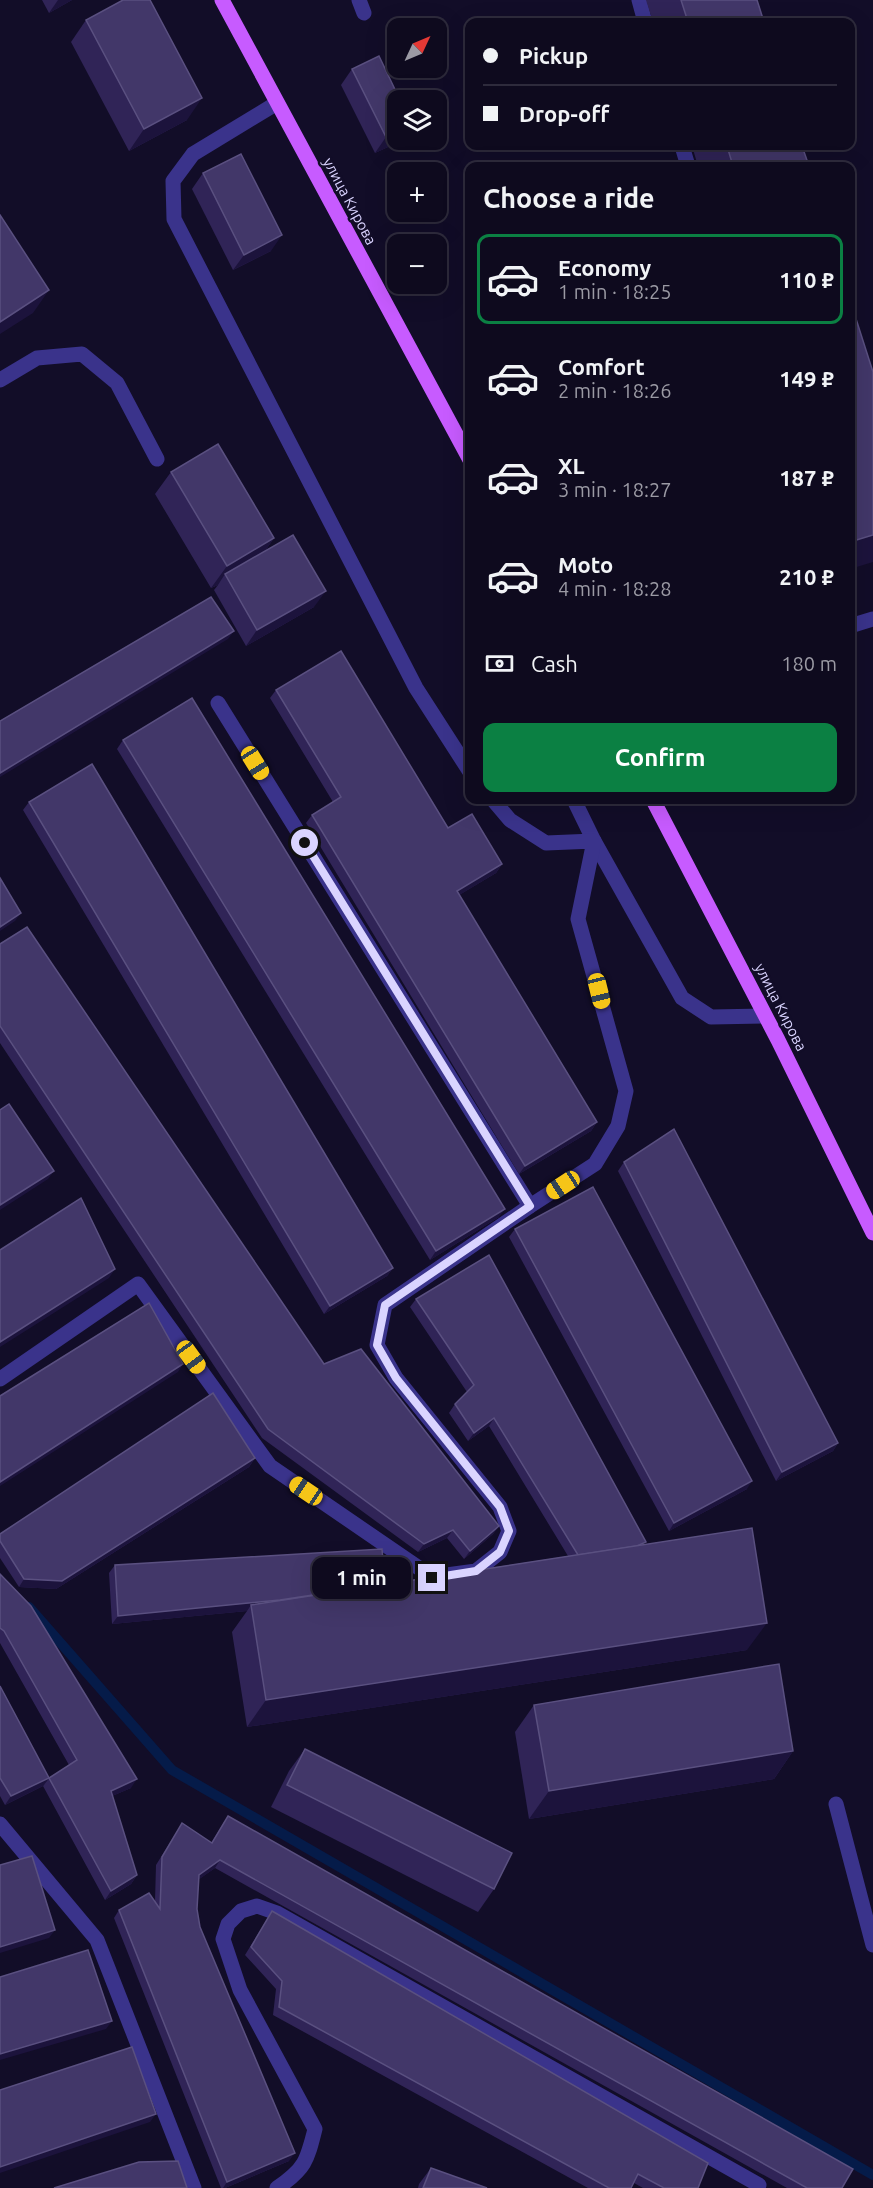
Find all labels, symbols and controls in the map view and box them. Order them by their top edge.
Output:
north arrow [387,18,447,78]
map controls [387,18,447,294]
text: Pickup [519,43,588,68]
button: layers [387,90,447,150]
text: Drop-off [519,101,609,126]
street label: улица Кирова [320,155,380,247]
button: + [387,162,447,222]
text: Choose a ride [483,183,655,213]
button: − [387,234,447,294]
icon: car [486,252,540,306]
text: Economy [558,255,651,280]
text: 110 ₽ [779,267,834,292]
text: 1 min · 18:25 [558,280,672,303]
icon: car [486,351,540,405]
text: Comfort [558,354,645,379]
text: 149 ₽ [779,366,834,391]
text: 2 min · 18:26 [558,379,672,402]
icon: car [486,450,540,504]
text: XL [558,453,585,478]
text: 187 ₽ [779,465,834,490]
text: 3 min · 18:27 [558,478,672,501]
icon: car [486,549,540,603]
text: Moto [558,552,613,577]
text: 210 ₽ [779,564,834,589]
text: 4 min · 18:28 [558,577,672,600]
icon: cash [483,647,516,680]
text: Cash [531,651,578,676]
text: 180 m [781,652,837,675]
button: Confirm [483,723,837,792]
car [238,743,272,783]
route start [291,829,318,856]
street label: улица Кирова [752,960,810,1054]
car [586,971,612,1011]
car [543,1168,583,1202]
car [173,1337,209,1377]
car [286,1473,326,1509]
callout: 1 min [312,1557,411,1599]
route end [418,1564,445,1591]
text: 1 min [336,1566,387,1589]

